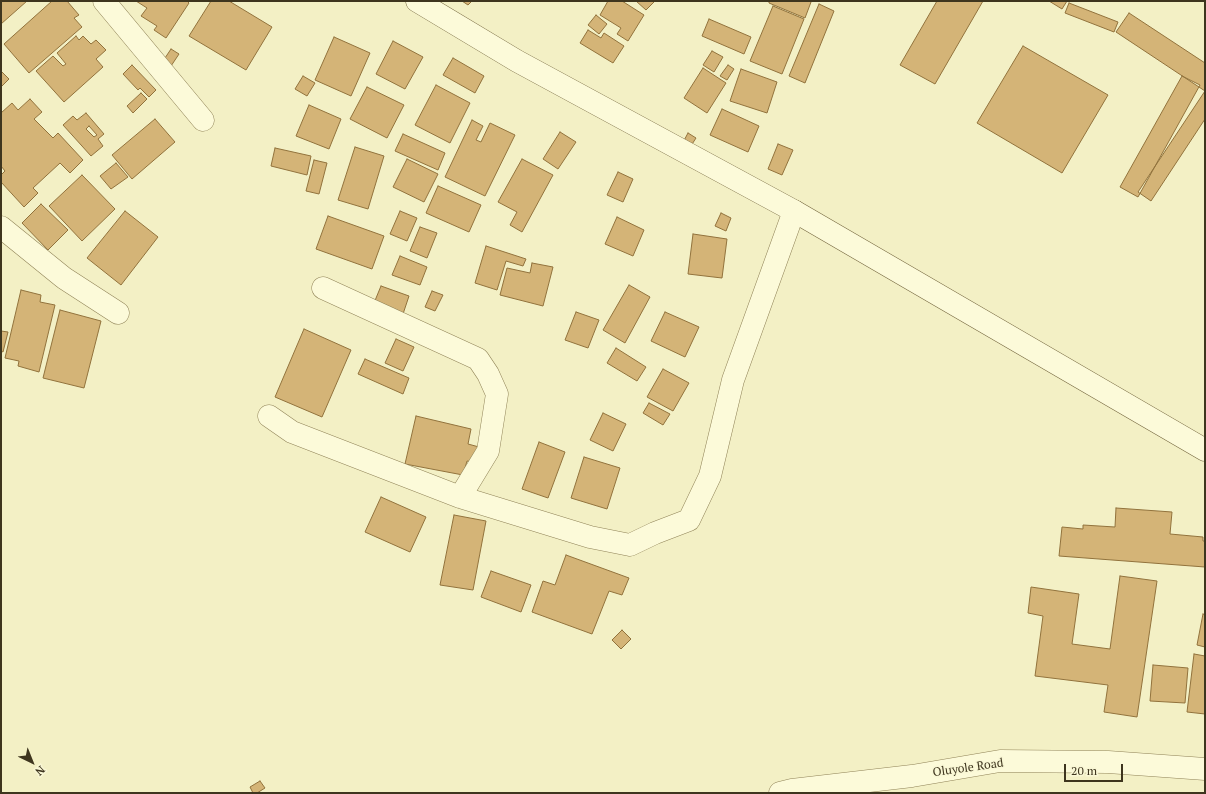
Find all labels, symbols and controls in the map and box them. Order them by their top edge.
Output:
north arrow [12,742,52,782]
street label: Oluyole Road [932,756,1004,780]
scale bar [1066,756,1125,782]
text: N [32,763,48,779]
text: 20 m [1071,763,1097,778]

